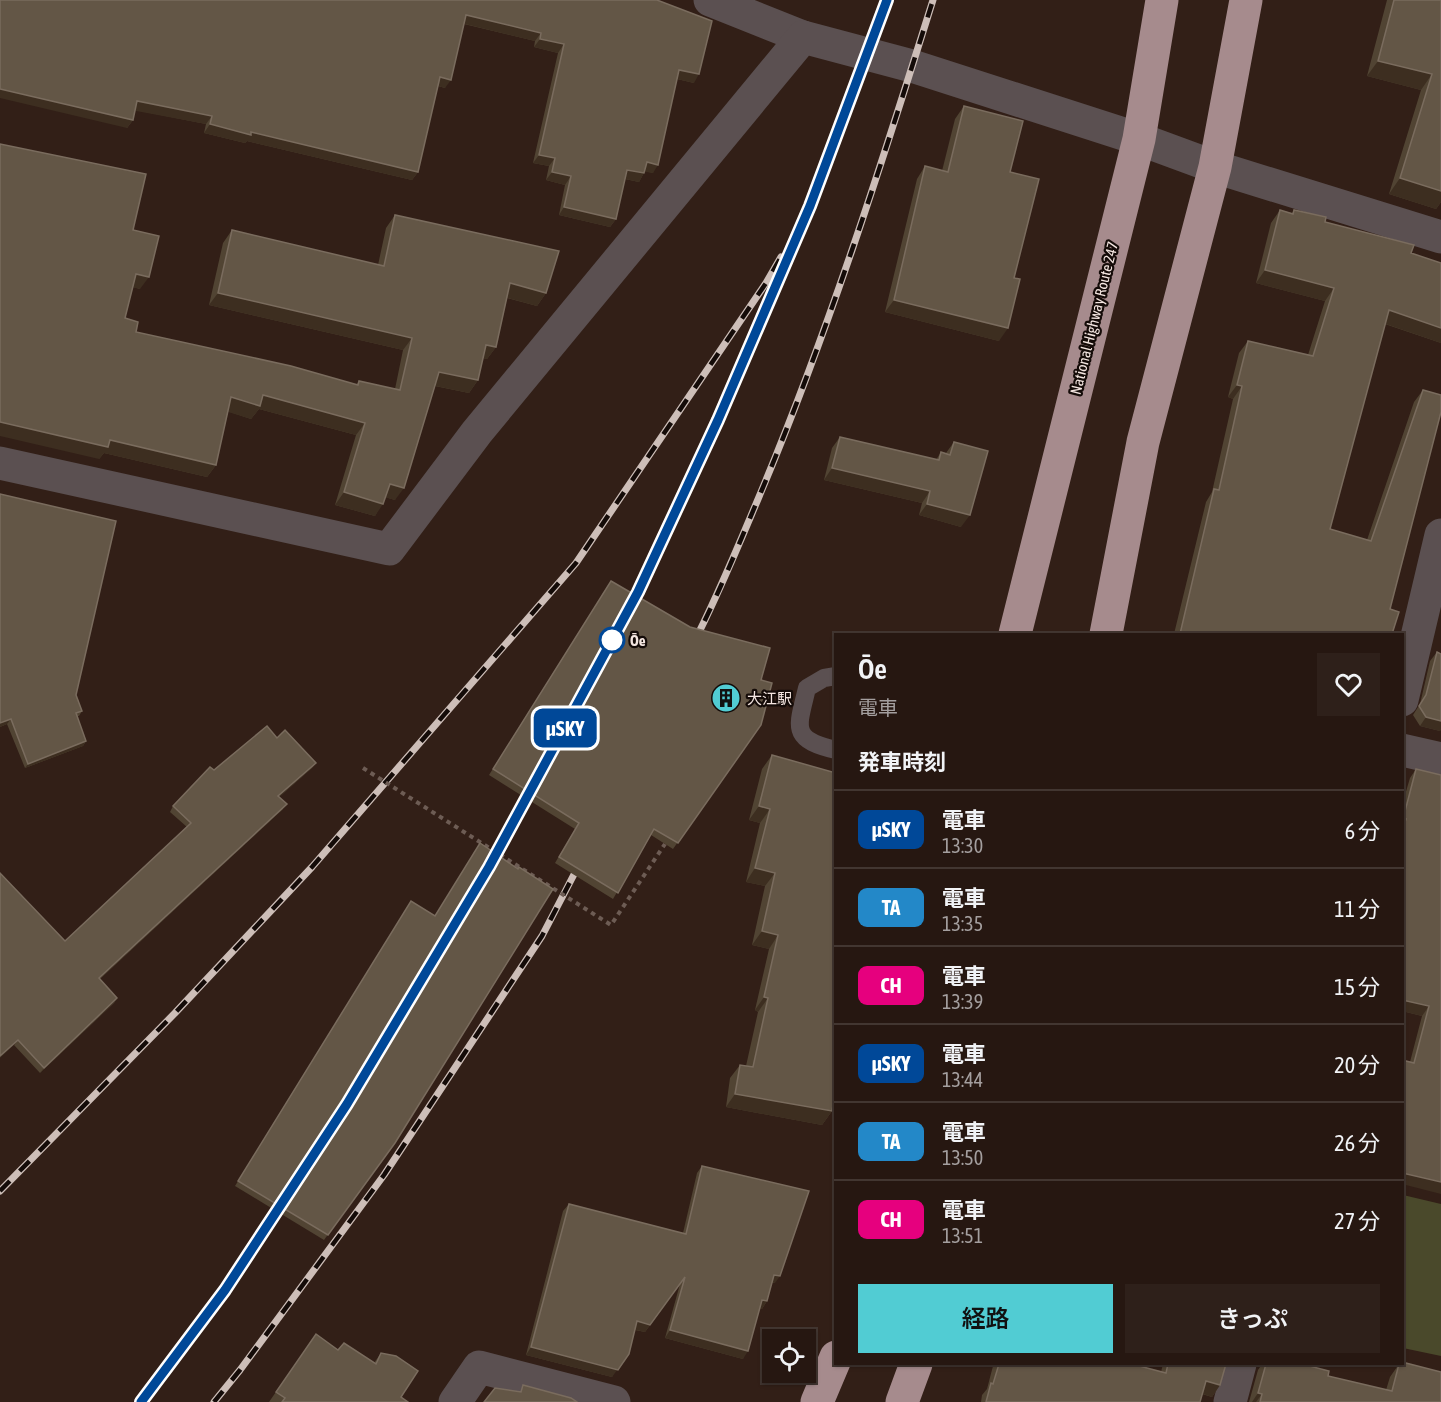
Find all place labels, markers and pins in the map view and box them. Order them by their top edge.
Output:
marker: Ōe [599,627,625,653]
place label: Ōe [630,632,646,649]
building icon: 大江駅 [710,682,742,714]
place label: 大江駅 [747,690,792,707]

